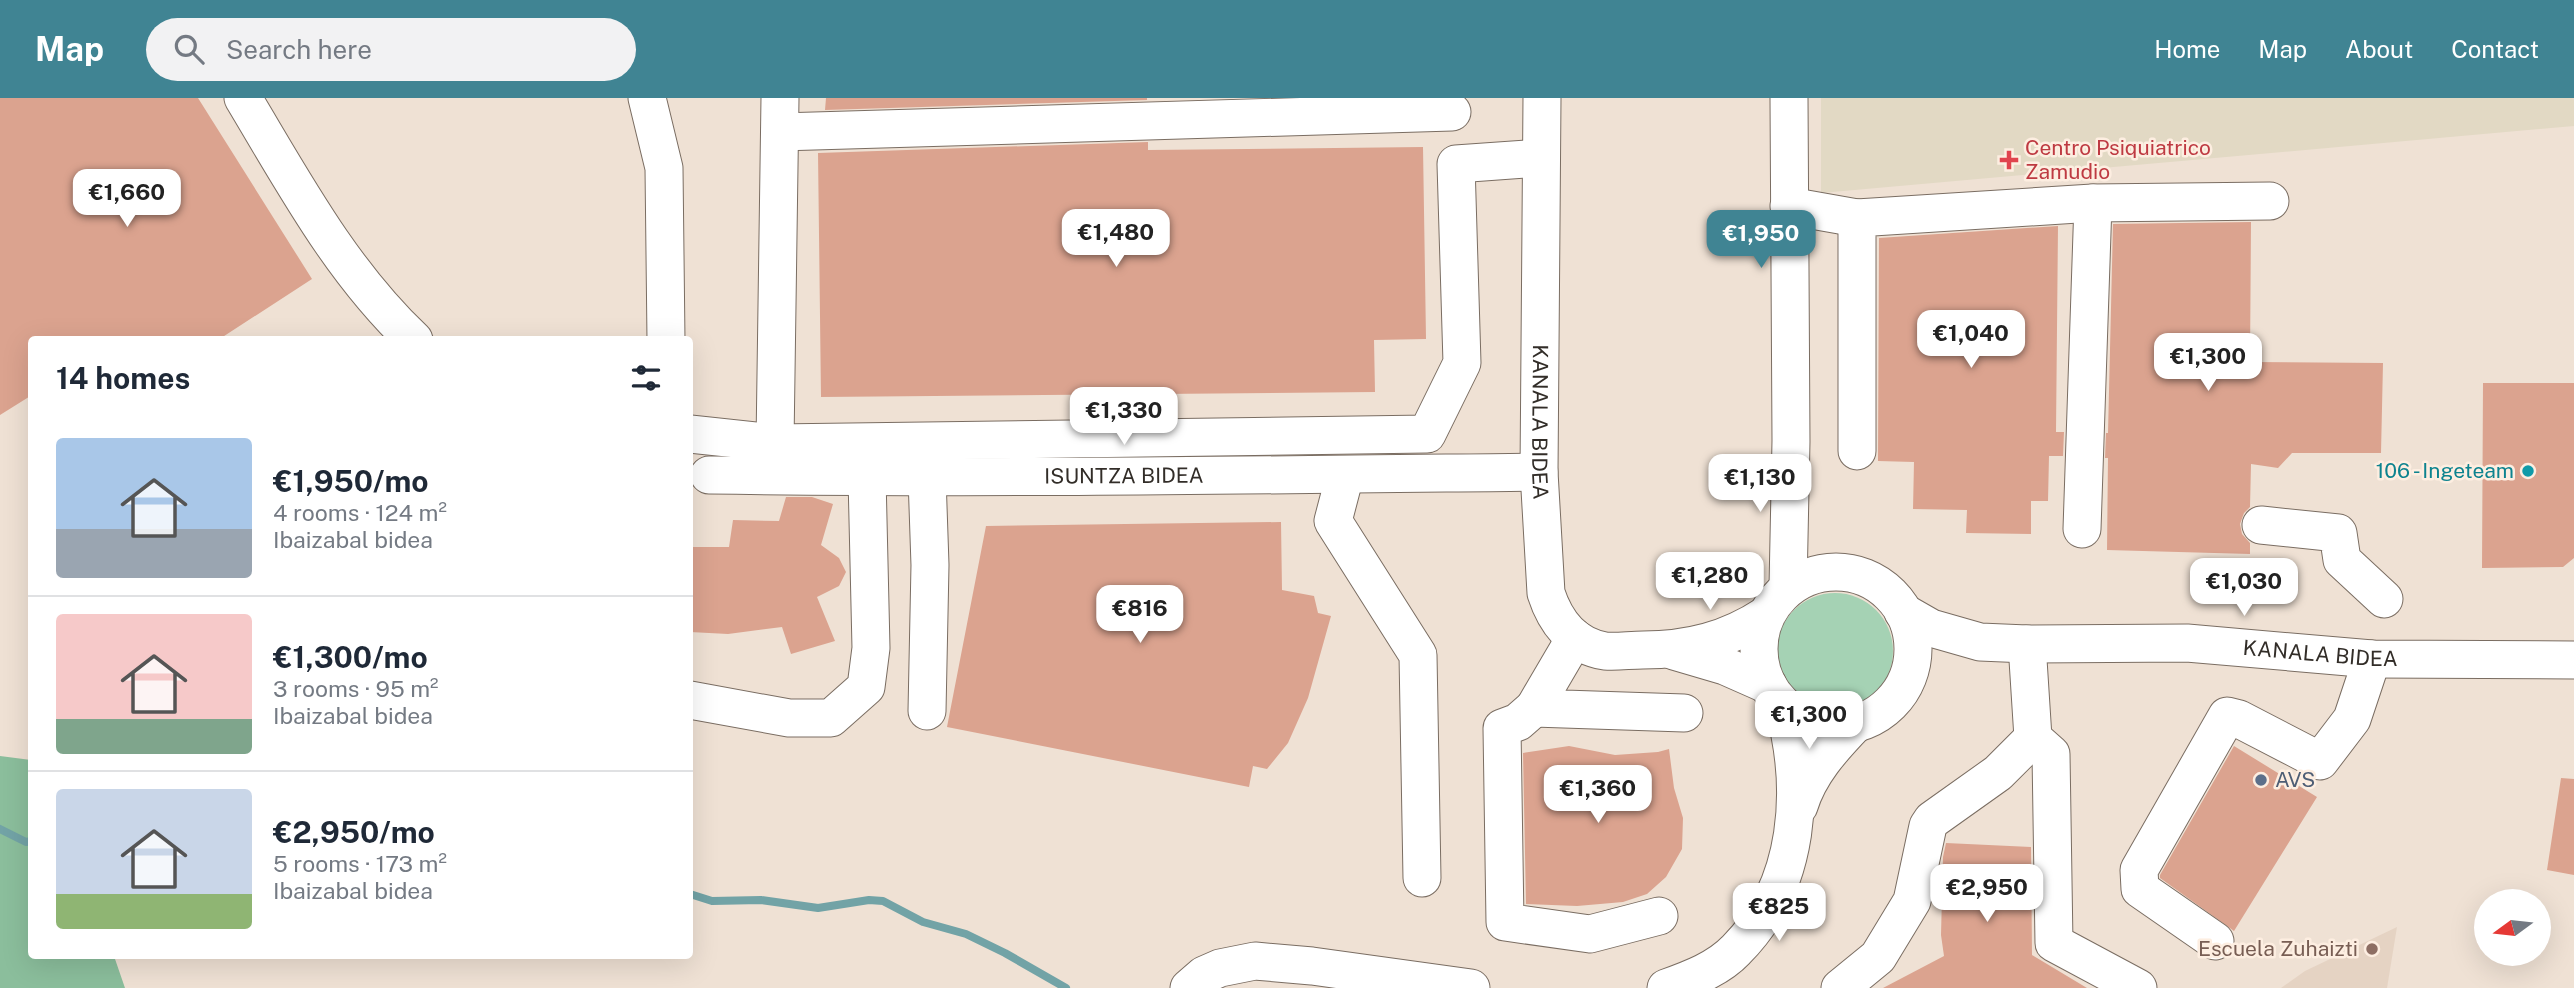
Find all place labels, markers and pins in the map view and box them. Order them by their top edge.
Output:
place label: Centro Psiquiatrico Zamudio [2025,135,2211,184]
marker: Centro Psiquiatrico Zamudio [1999,150,2019,170]
pin: €1,660 [70,170,184,229]
pin: €1,480 [1059,209,1173,269]
pin: €1,950 [1704,211,1818,270]
pin: €1,040 [1914,310,2028,370]
pin: €1,300 [2151,334,2265,393]
pin: €1,330 [1067,388,1181,447]
pin: €1,130 [1703,454,1817,514]
place label: 106 - Ingeteam [2376,458,2514,483]
marker: 106 - Ingeteam [2520,463,2536,479]
pin: €1,280 [1653,552,1767,612]
pin: €1,030 [2187,559,2301,618]
pin: €816 [1099,586,1181,645]
pin: €1,300 [1752,692,1866,751]
pin: €1,360 [1541,766,1655,825]
place label: AVS [2275,767,2315,792]
marker: AVS [2253,772,2269,788]
pin: €2,950 [1930,864,2044,924]
pin: €825 [1738,884,1820,943]
place label: Escuela Zuhaizti [2198,936,2358,961]
marker: Escuela Zuhaizti [2364,941,2380,957]

